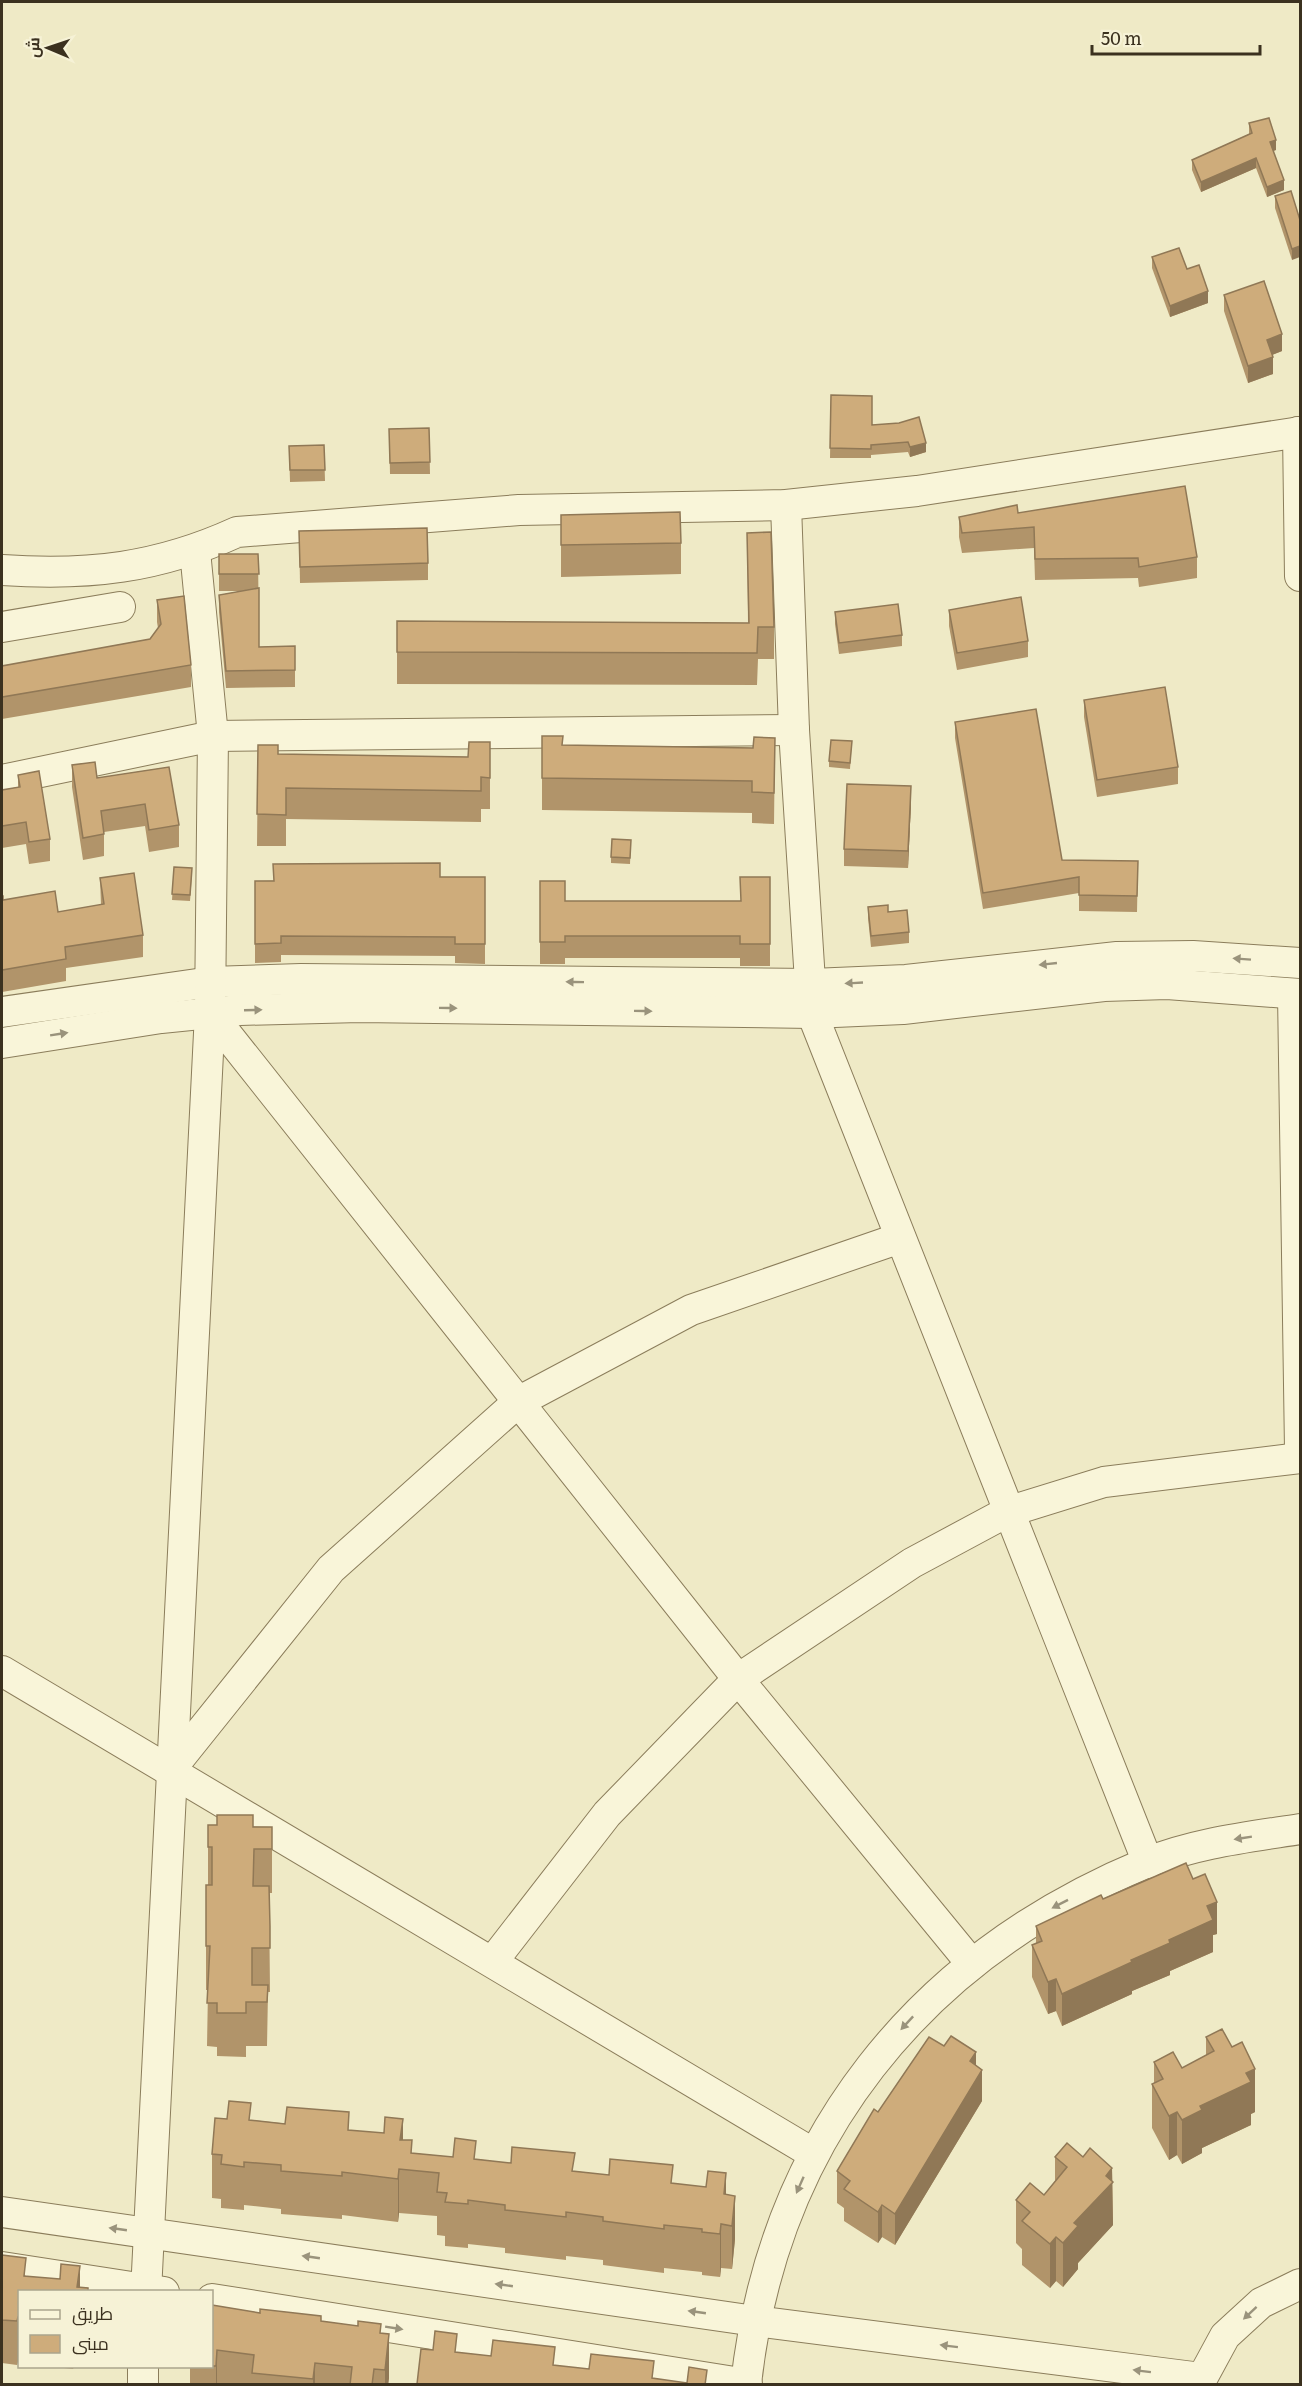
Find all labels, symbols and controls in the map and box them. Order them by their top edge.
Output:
north arrow [18,18,78,78]
scale bar [1092,18,1260,56]
text: 50 m [1101,24,1142,51]
text: ش [20,37,44,58]
one-way arrow [1233,954,1252,964]
one-way arrow [1038,960,1057,969]
one-way arrow [565,977,584,986]
one-way arrow [844,978,863,987]
one-way arrow [438,1004,457,1013]
one-way arrow [243,1005,262,1015]
one-way arrow [633,1006,652,1016]
one-way arrow [50,1029,69,1038]
one-way arrow [1233,1833,1252,1842]
one-way arrow [1052,1899,1069,1909]
one-way arrow [901,2016,915,2030]
one-way arrow [795,2176,805,2194]
one-way arrow [108,2225,127,2234]
one-way arrow [301,2253,320,2262]
one-way arrow [494,2280,513,2289]
legend [18,2290,213,2368]
text: طريق [72,2299,113,2326]
one-way arrow [1243,2306,1258,2319]
one-way arrow [687,2308,706,2317]
one-way arrow [384,2324,403,2333]
text: مبنى [72,2329,109,2356]
one-way arrow [940,2341,959,2350]
one-way arrow [1133,2366,1152,2375]

